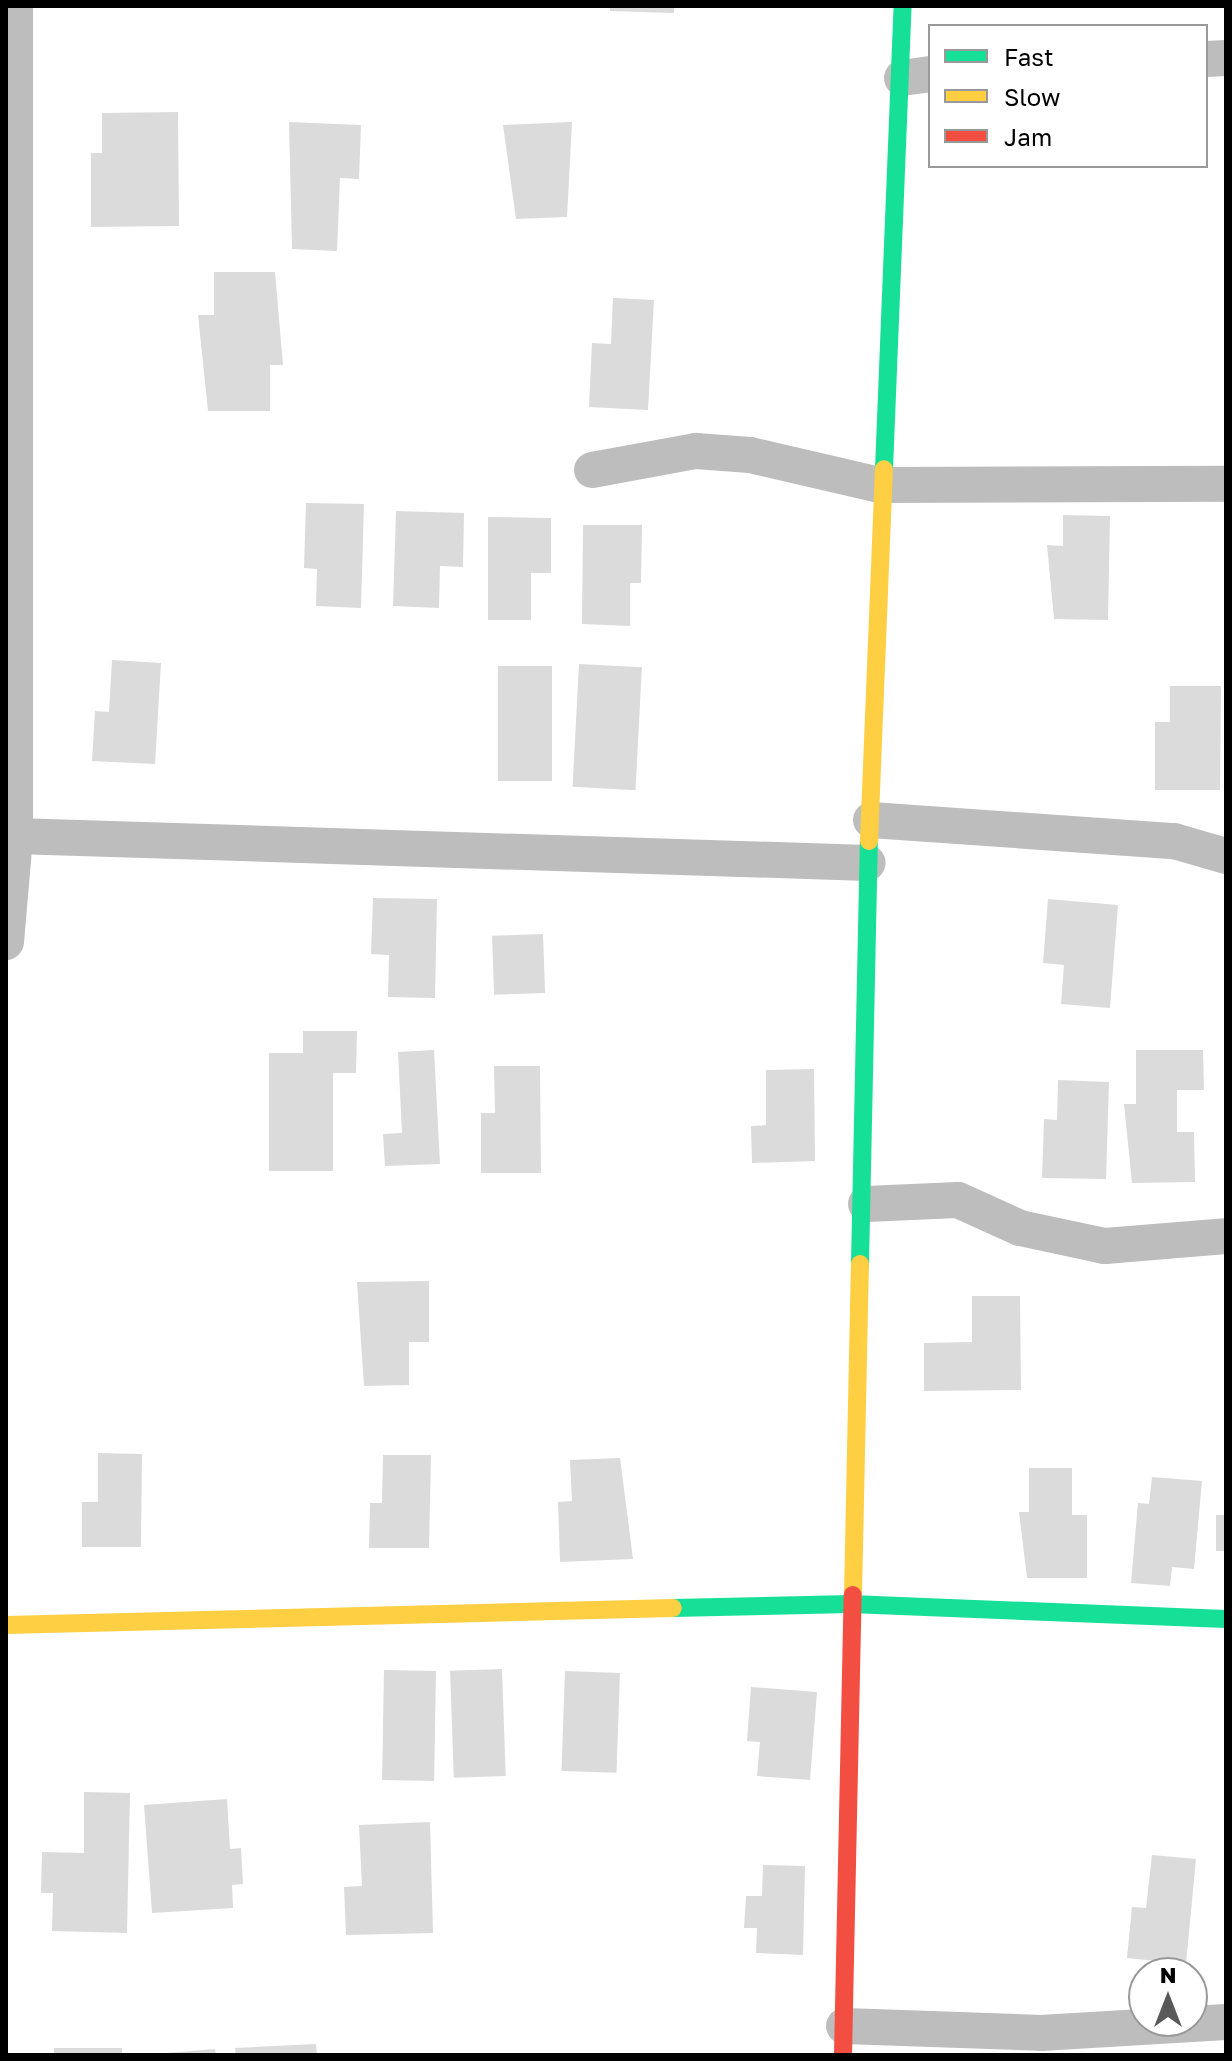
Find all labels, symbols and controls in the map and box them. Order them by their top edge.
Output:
legend [928,24,1208,168]
text: Fast [1004,42,1054,71]
text: Slow [1004,82,1060,111]
text: Jam [1004,122,1052,151]
north arrow [1128,1957,1208,2037]
text: N [1160,1961,1176,1988]

